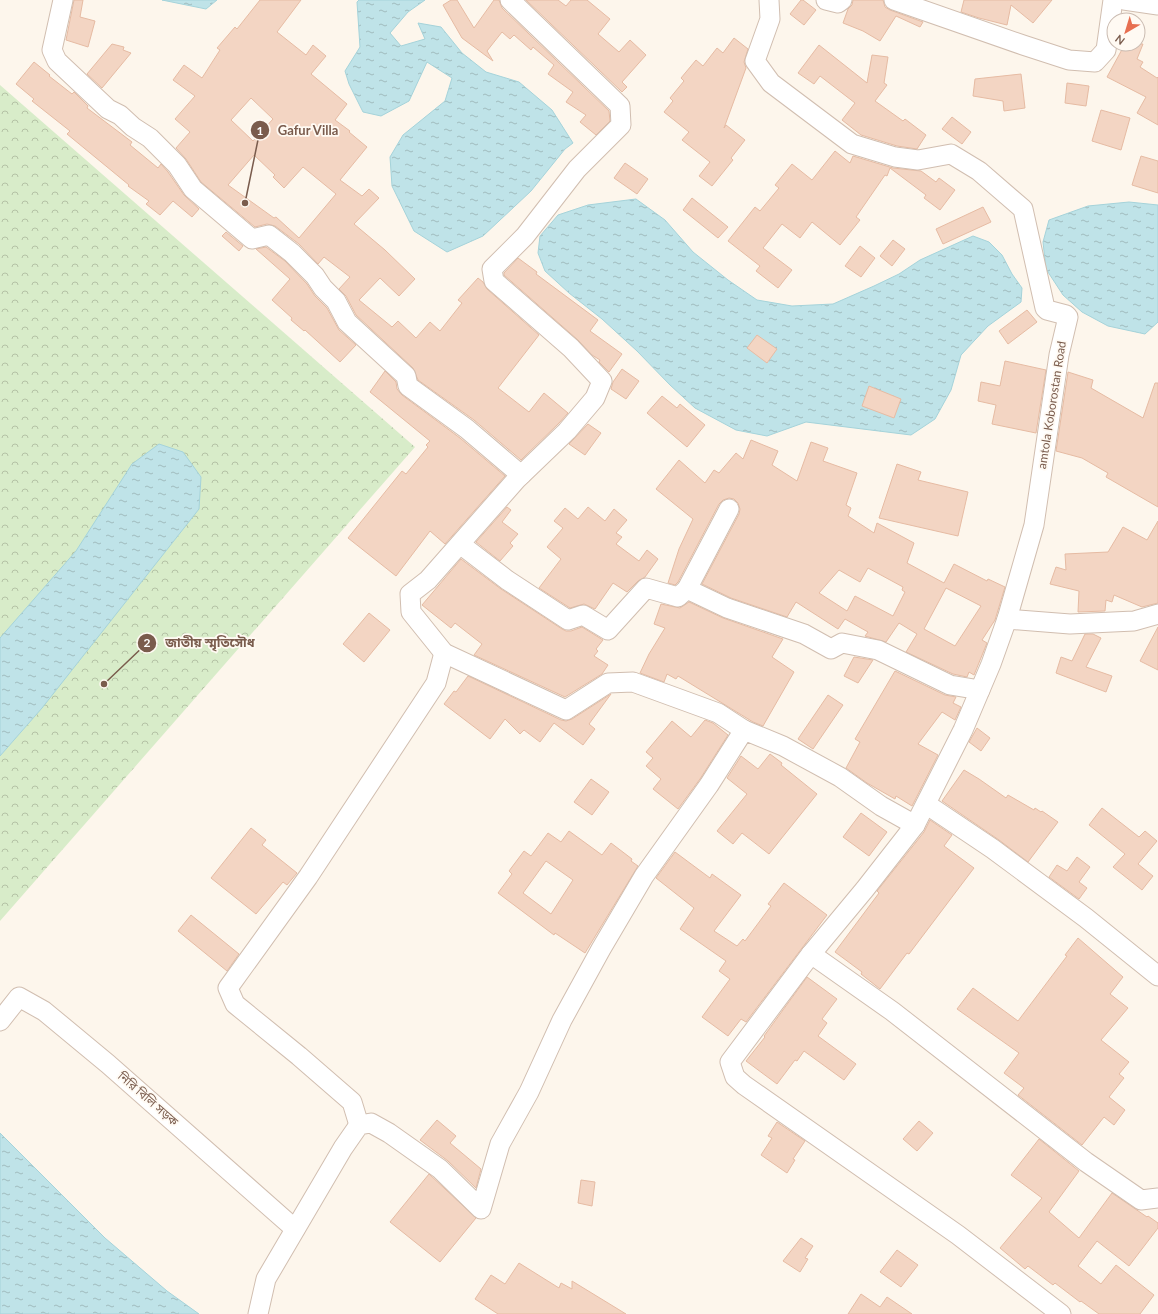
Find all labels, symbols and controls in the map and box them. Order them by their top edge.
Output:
north arrow [1106,12,1146,52]
text: N [1112,33,1127,48]
callout: Gafur Villa [250,118,347,143]
text: Gafur Villa [278,122,338,138]
text: 1 [257,123,264,138]
street label: amtola Koborostan Road [1034,340,1069,470]
callout: জাতীয় স্মৃতিসৌধ [137,630,262,655]
text: জাতীয় স্মৃতিসৌধ [164,634,256,652]
text: 2 [144,635,151,650]
street label: নিরি বিলি সড়ক [114,1068,182,1129]

